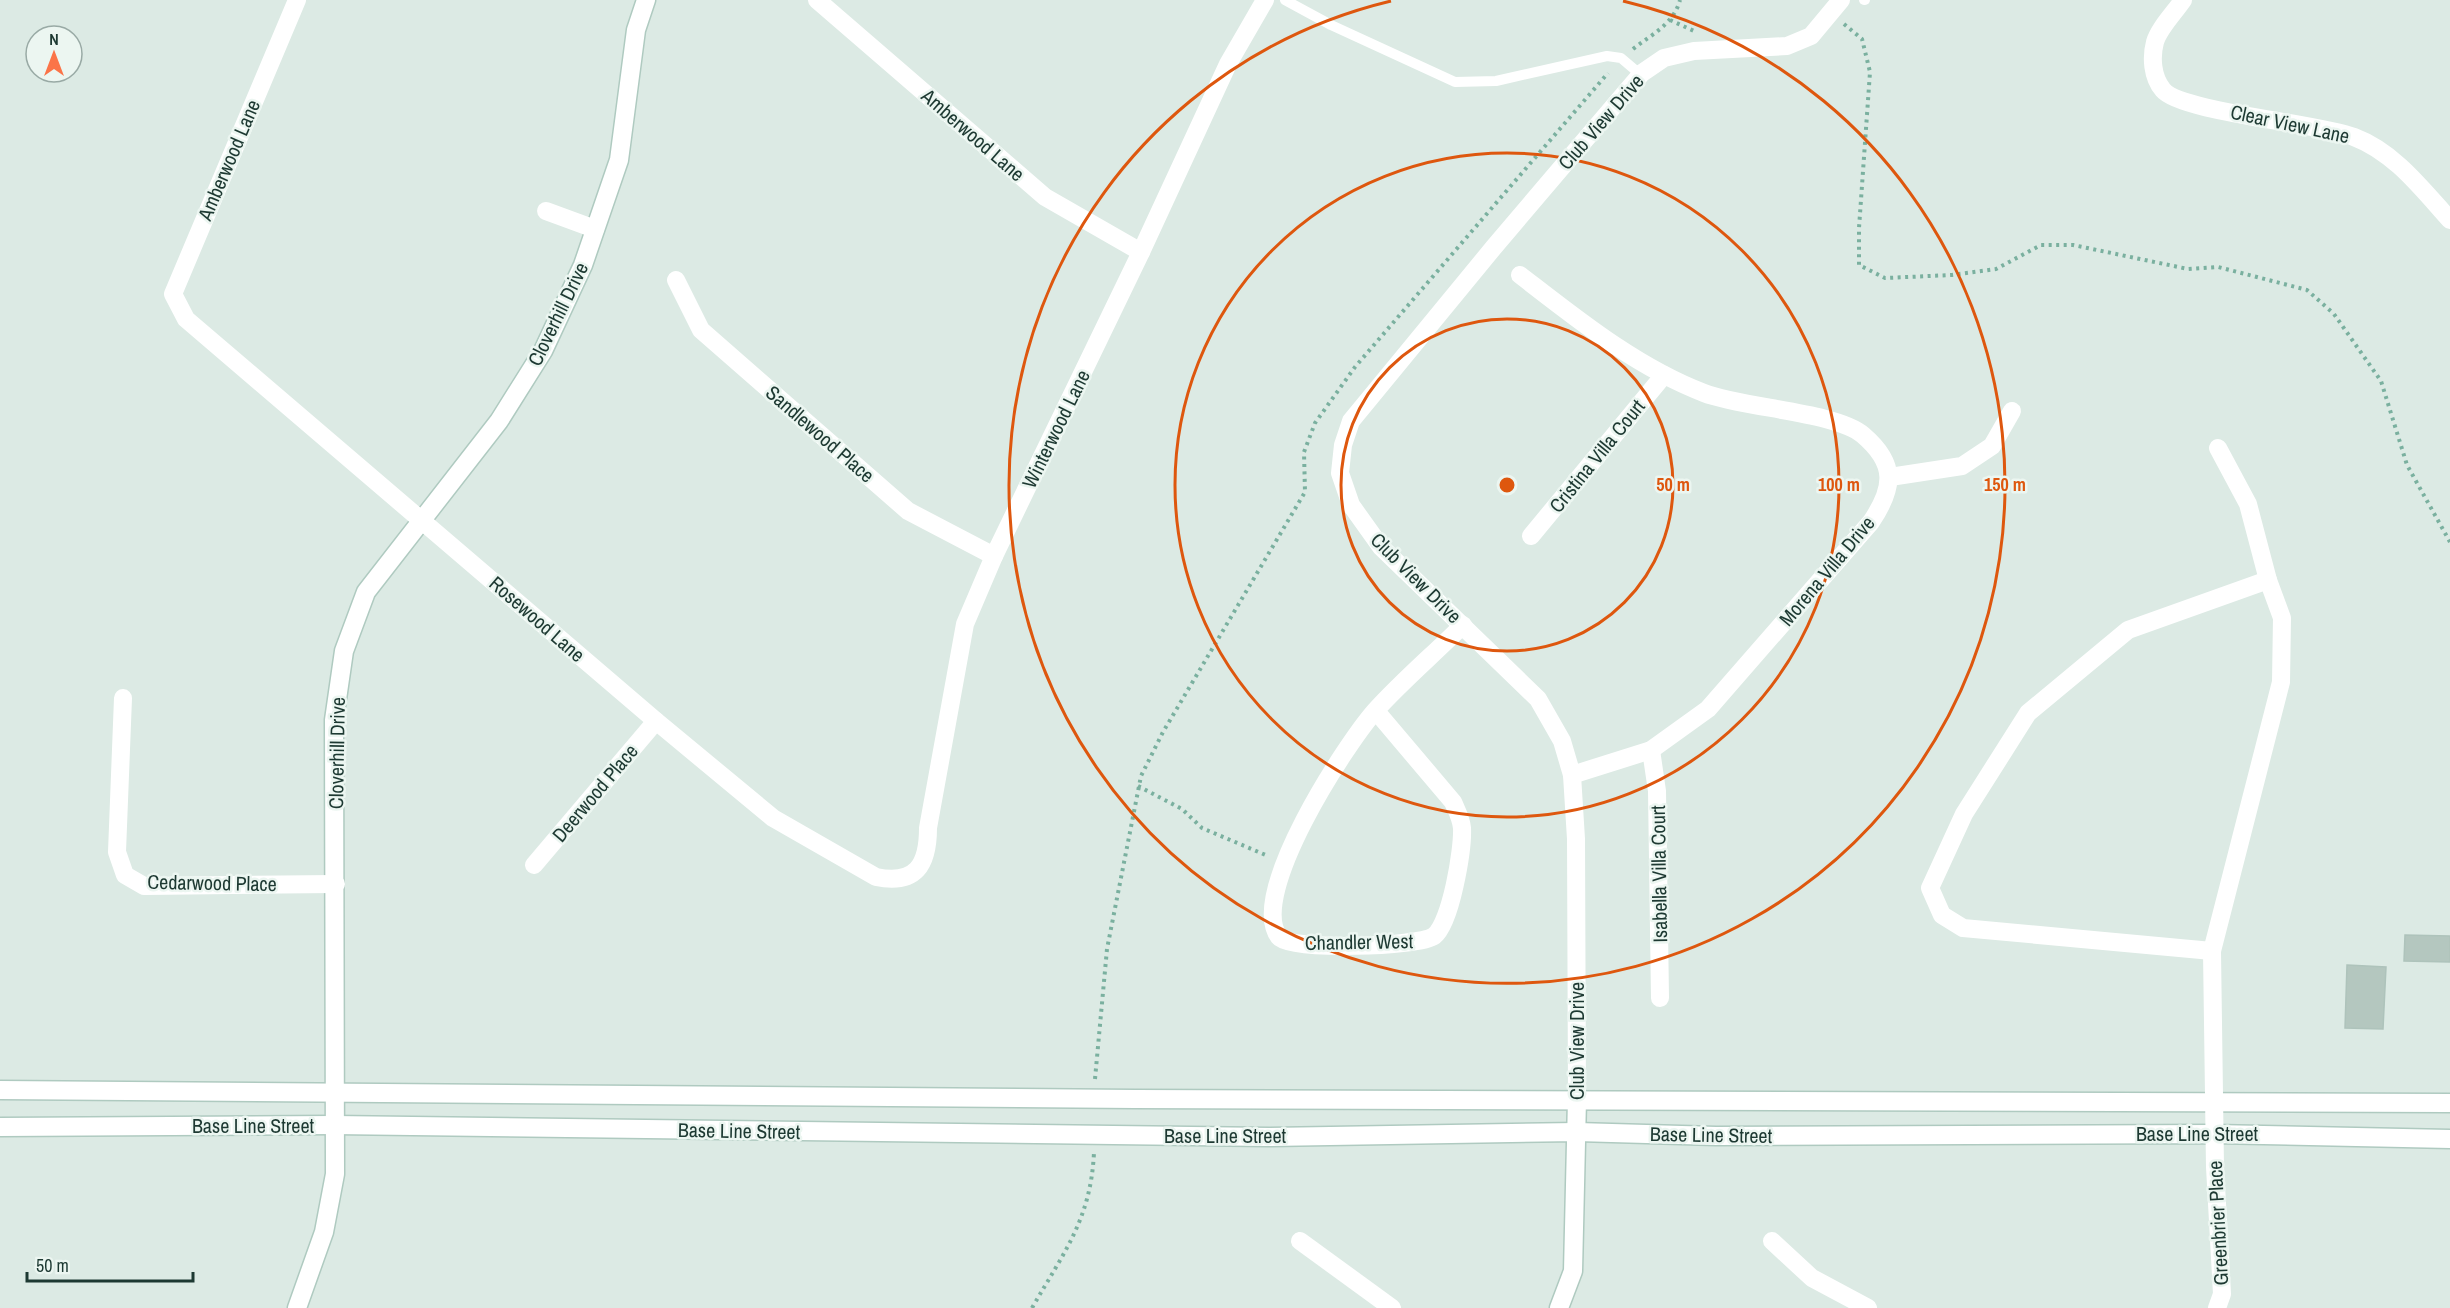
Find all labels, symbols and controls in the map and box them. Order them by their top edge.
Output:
north arrow [24,24,84,84]
text: N [49,28,59,50]
street label: Club View Drive [1552,68,1650,175]
street label: Amberwood Lane [915,82,1031,187]
street label: Amberwood Lane [191,95,266,225]
street label: Clear View Lane [2228,98,2352,149]
street label: Cloverhill Drive [521,257,594,370]
street label: Winterwood Lane [1015,365,1096,492]
street label: Sandlewood Place [760,379,880,488]
street label: Cristina Villa Court [1543,393,1651,518]
text: 50 m [1656,472,1690,497]
text: 100 m [1818,472,1860,497]
text: 150 m [1984,472,2026,497]
centre of rings [1497,475,1517,495]
street label: Morena Villa Drive [1773,510,1881,631]
street label: Club View Drive [1365,526,1468,629]
street label: Rosewood Lane [484,570,591,668]
street label: Cloverhill Drive [322,697,351,809]
street label: Deerwood Place [546,738,644,847]
street label: Isabella Villa Court [1644,805,1673,943]
street label: Cedarwood Place [147,868,277,897]
street label: Chandler West [1305,927,1414,956]
street label: Club View Drive [1563,982,1590,1100]
street label: Base Line Street [192,1112,315,1139]
street label: Base Line Street [678,1116,801,1145]
street label: Base Line Street [1650,1120,1773,1149]
street label: Base Line Street [2136,1120,2259,1147]
street label: Base Line Street [1164,1122,1287,1149]
street label: Greenbrier Place [2201,1160,2234,1286]
scale bar [27,1245,194,1283]
text: 50 m [36,1253,69,1278]

